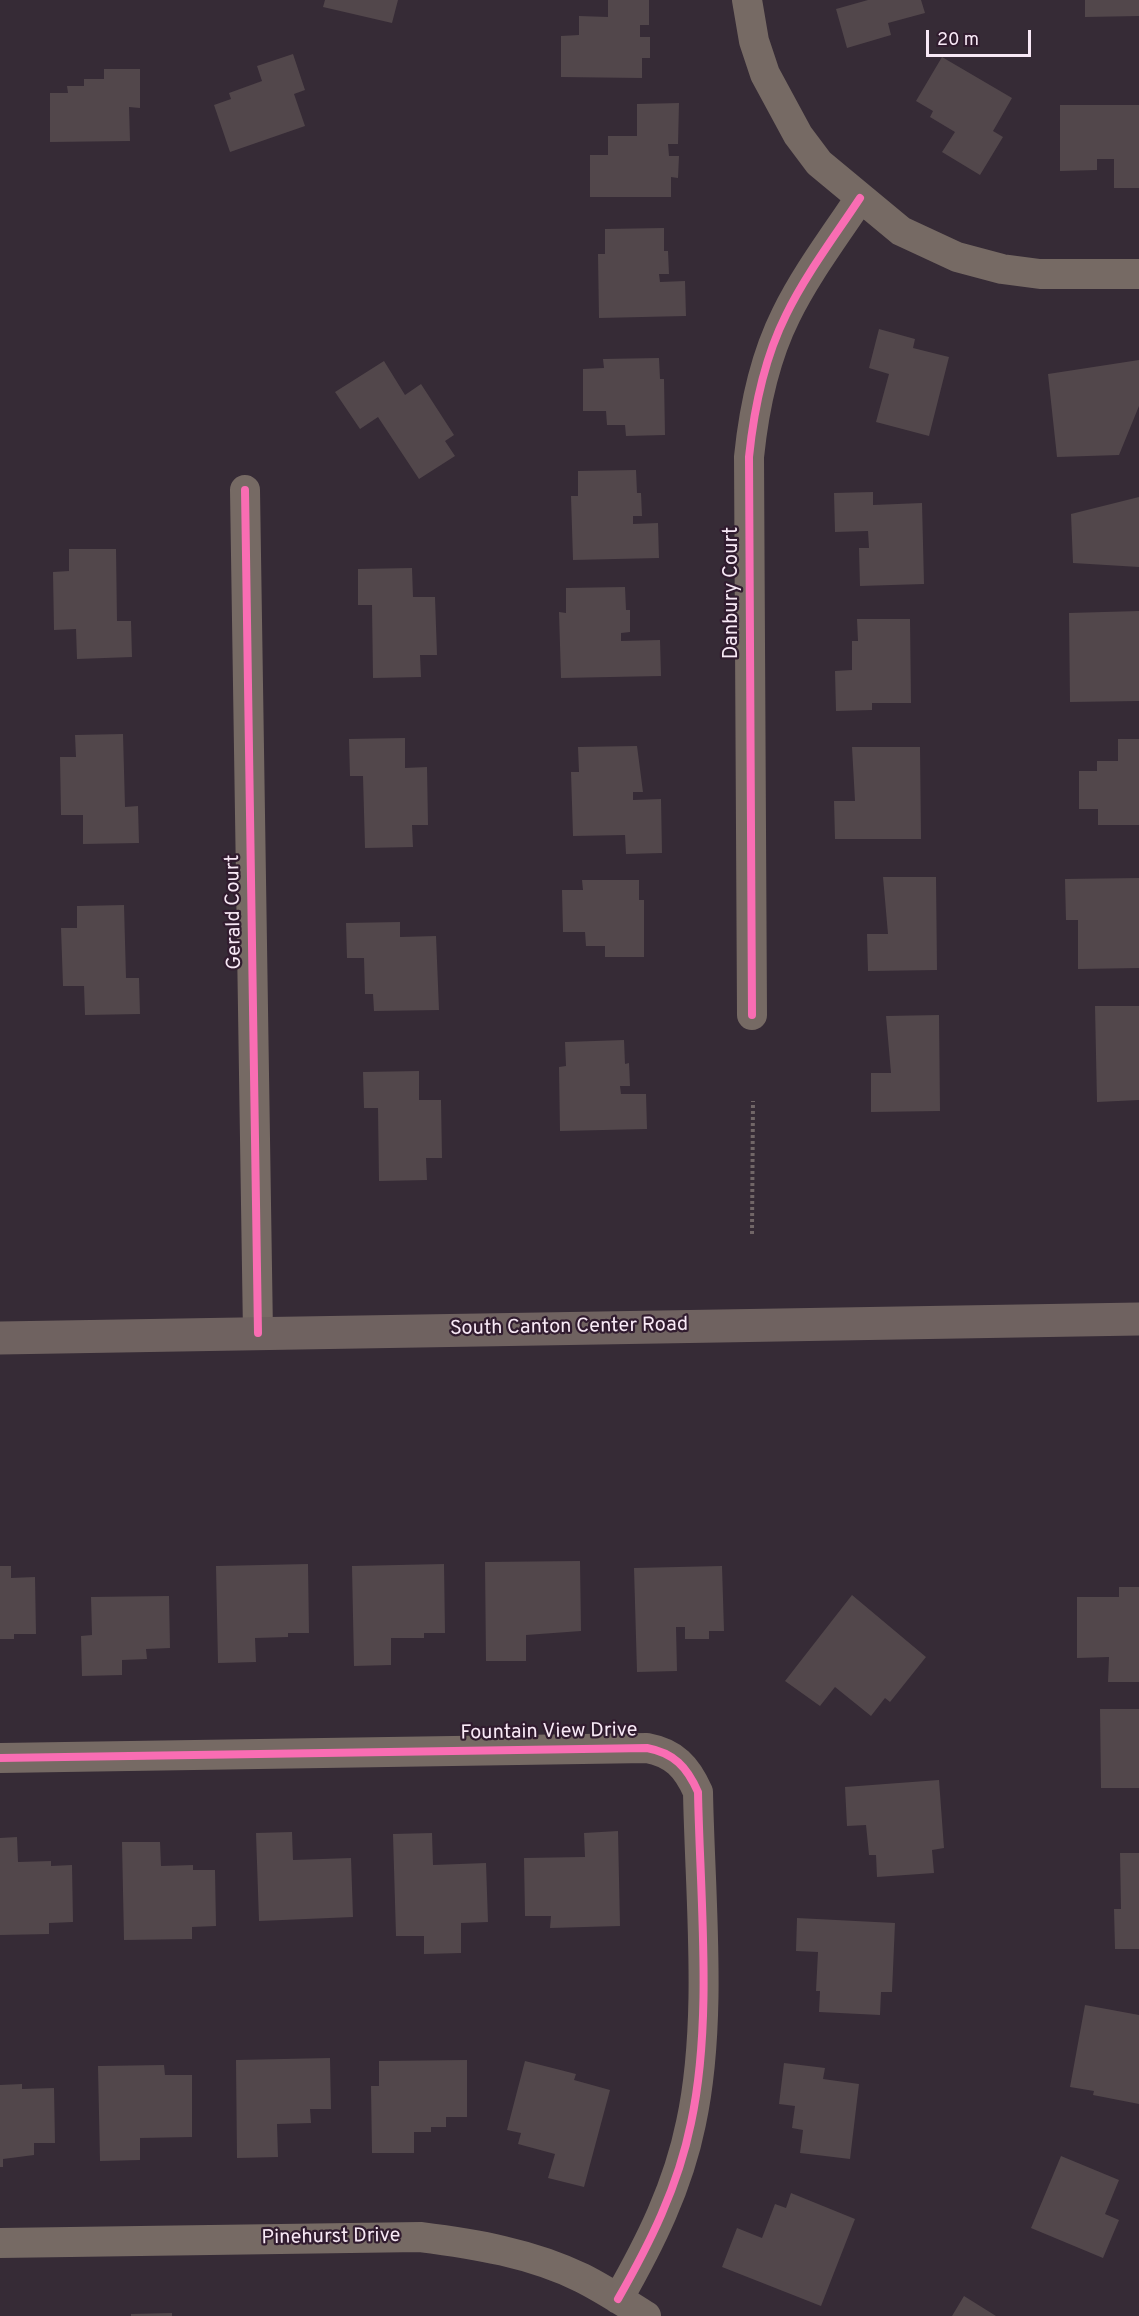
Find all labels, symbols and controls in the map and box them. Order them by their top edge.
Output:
scale bar [929,18,1034,56]
text: 20 m [937,29,979,52]
street label: Danbury Court [721,527,745,659]
street label: Gerald Court [222,854,248,970]
street label: South Canton Center Road [450,1314,688,1342]
street label: Fountain View Drive [460,1719,638,1747]
street label: Pinehurst Drive [261,2225,401,2251]

